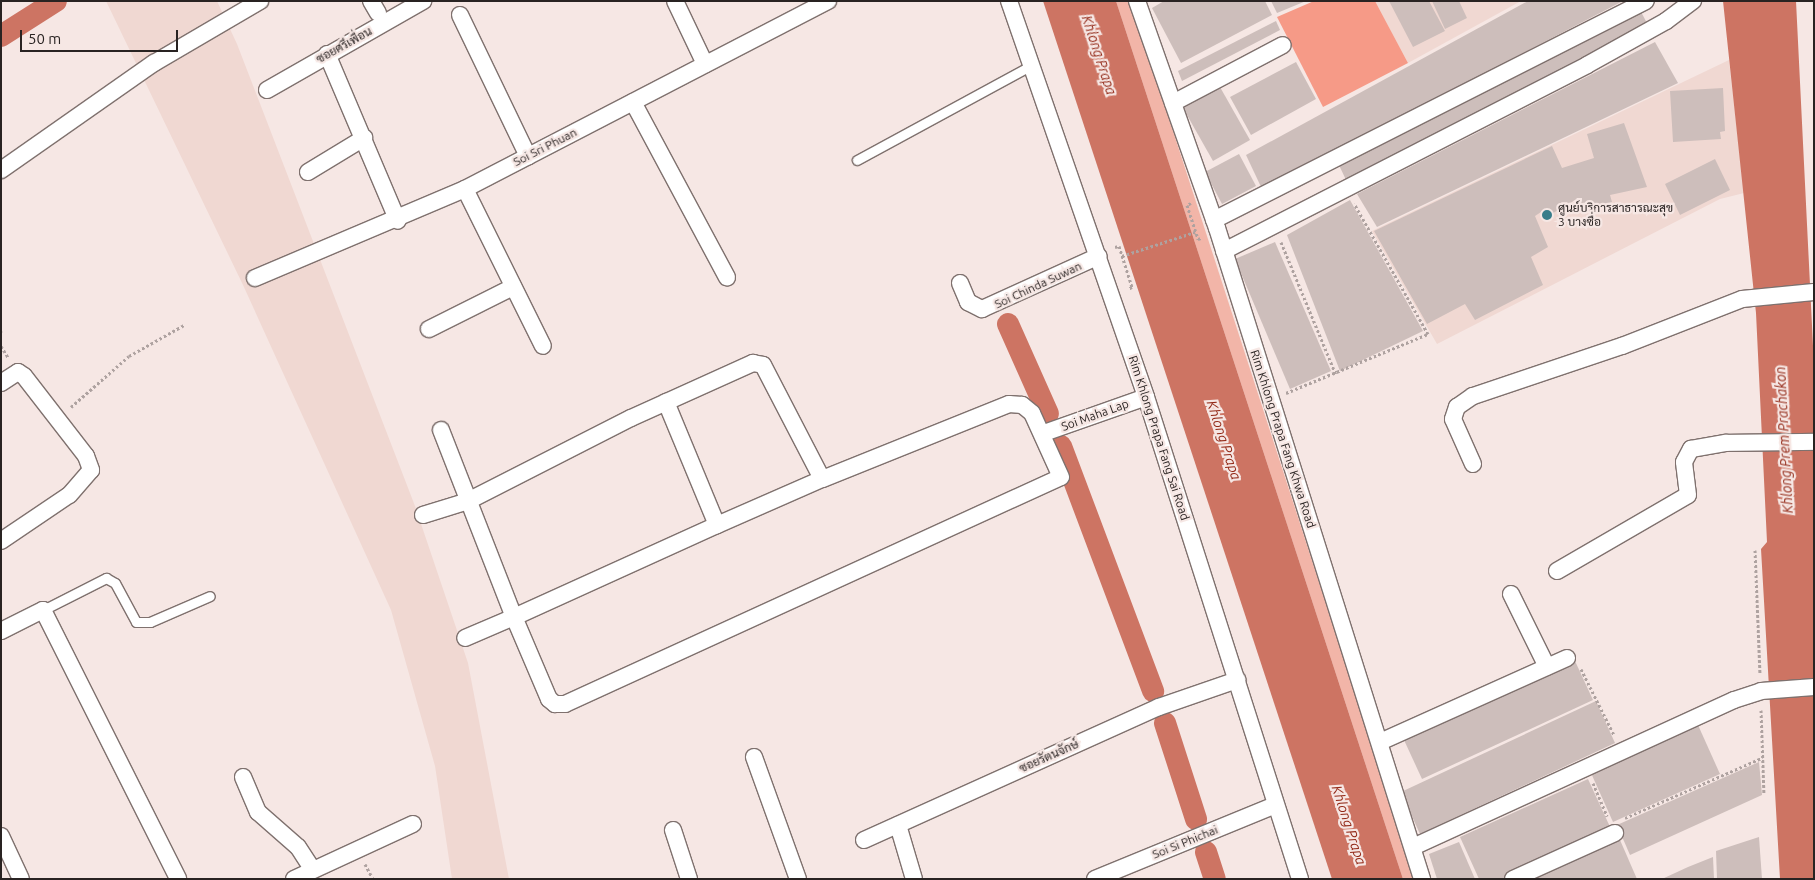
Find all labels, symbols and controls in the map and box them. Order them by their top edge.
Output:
water label: Khlong Prapa [1078,13,1120,97]
scale bar [22,20,180,52]
street label: ซอยศรีเพื่อน [314,24,374,66]
text: 50 m [28,30,61,47]
street label: Soi Sri Phuan [511,125,579,169]
place label: ศูนย์บริการสาธารณะสุข 3 บางซื่อ [1558,201,1673,229]
marker: ศูนย์บริการสาธารณะสุข 3 บางซื่อ [1540,208,1554,222]
street label: Soi Chinda Suwan [992,259,1084,311]
street label: Rim Khlong Prapa Fang Khwa Road [1247,348,1319,530]
street label: Rim Khlong Prapa Fang Sai Road [1126,354,1192,522]
water label: Khlong Prem Prachakon [1772,366,1796,514]
street label: Soi Maha Lap [1059,396,1131,434]
water label: Khlong Prapa [1203,398,1245,482]
street label: ซอยรัตนจักษ์ [1017,736,1081,776]
water label: Khlong Prapa [1328,783,1370,867]
street label: Soi Si Phichai [1150,822,1220,862]

